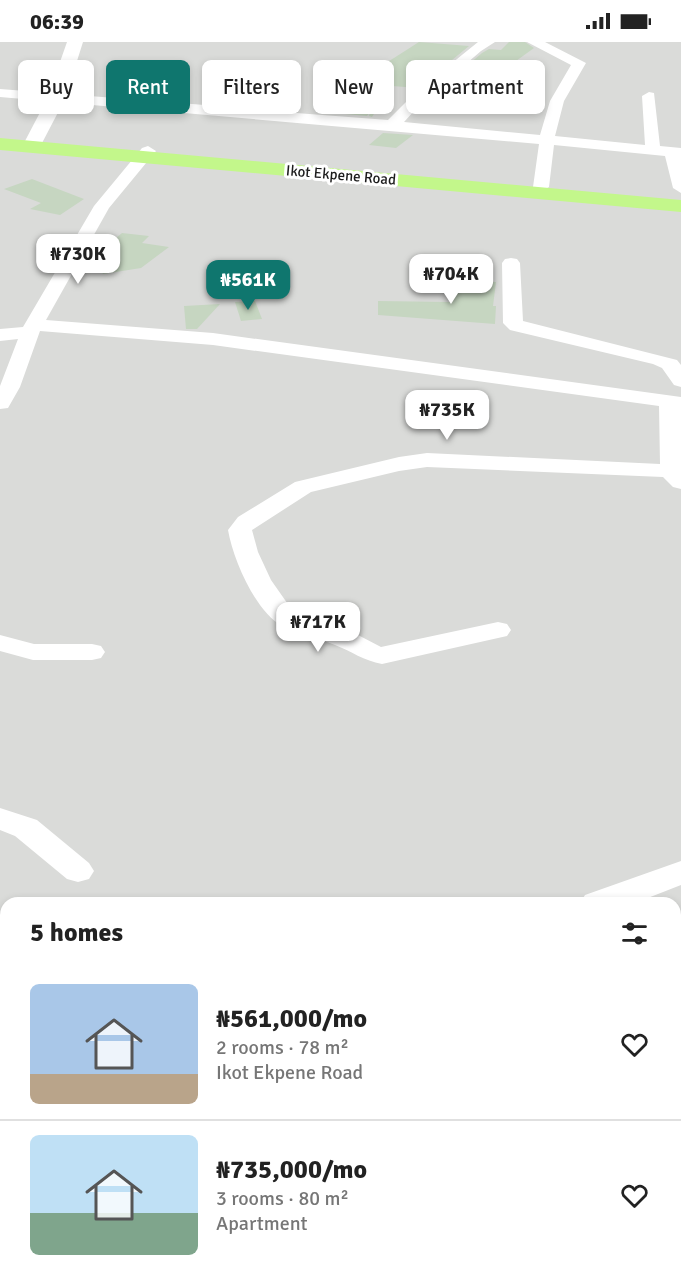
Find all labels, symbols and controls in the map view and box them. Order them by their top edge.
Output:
text: 06:39 [30,8,84,35]
chip: Buy [18,60,94,114]
chip: Rent [106,60,190,114]
chip: Filters [202,60,301,114]
chip: New [313,60,394,114]
chip: Apartment [406,60,545,114]
street label: Ikot Ekpene Road [285,161,397,189]
pin: ₦730K [36,234,120,285]
text: ₦730K [50,241,106,266]
pin: ₦704K [409,254,493,305]
pin: ₦561K [206,260,290,311]
text: ₦704K [423,261,479,286]
text: ₦561K [220,267,276,292]
pin: ₦735K [405,390,489,441]
text: ₦735K [419,397,475,422]
pin: ₦717K [276,602,360,653]
text: ₦717K [290,609,346,634]
text: 5 homes [30,917,123,949]
icon: filters [618,917,651,950]
text: ₦561,000/mo [216,1003,367,1035]
icon: home [78,1008,150,1080]
icon: heart [618,1028,651,1061]
text: 2 rooms · 78 m² [216,1035,349,1060]
text: Ikot Ekpene Road [216,1060,363,1085]
text: ₦735,000/mo [216,1154,367,1186]
icon: home [78,1159,150,1231]
icon: heart [618,1179,651,1212]
text: 3 rooms · 80 m² [216,1186,349,1211]
text: Apartment [216,1211,308,1236]

